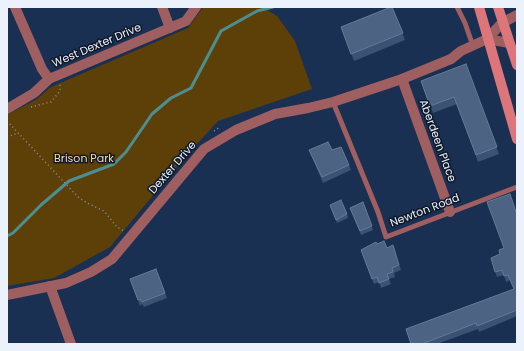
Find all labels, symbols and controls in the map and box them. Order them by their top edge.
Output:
street label: West Dexter Drive [50,21,144,71]
street label: Aberdeen Place [416,98,458,184]
street label: Dexter Drive [147,139,199,197]
park label: Brison Park [54,152,114,166]
street label: Newton Road [388,192,462,230]

